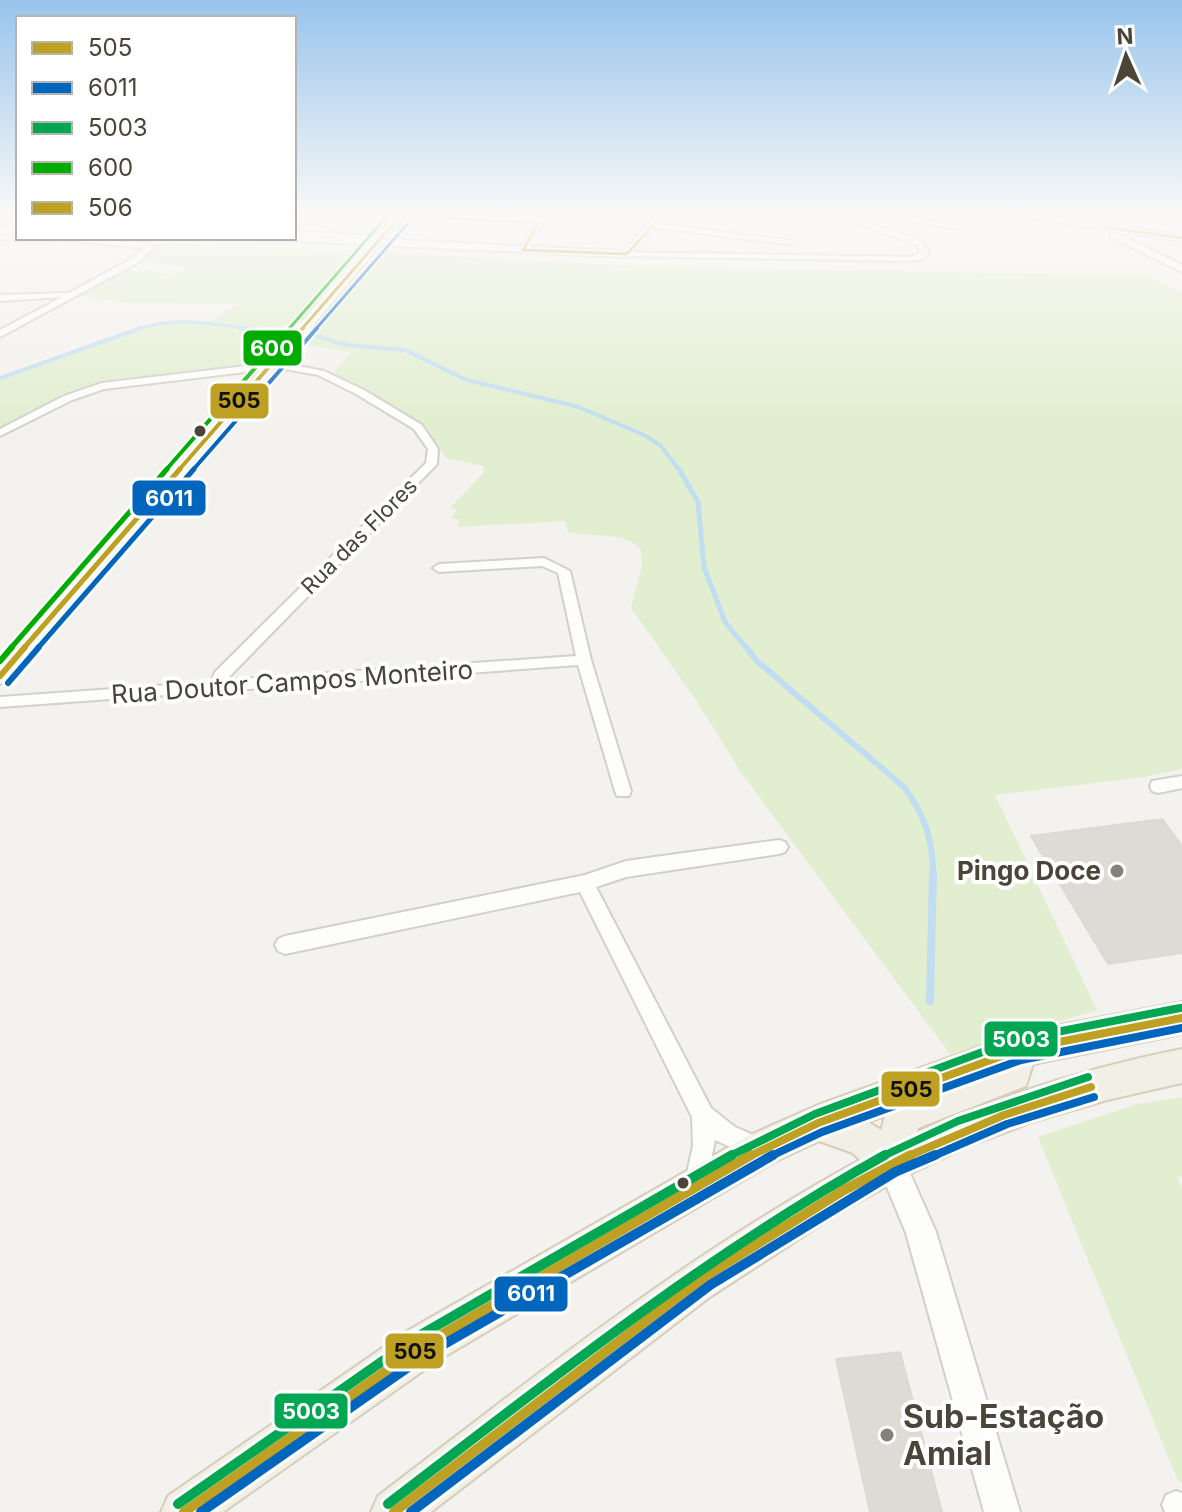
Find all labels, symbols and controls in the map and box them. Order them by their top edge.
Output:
legend [16,16,296,240]
north arrow [1086,16,1166,96]
text: N [1116,23,1134,49]
text: 505 [88,33,132,62]
text: 6011 [88,73,138,102]
text: 5003 [88,113,148,142]
text: 600 [88,153,133,182]
text: 506 [88,193,133,222]
line badge: 600 [242,329,303,367]
text: 600 [250,335,294,361]
line badge: 505 [209,382,270,420]
text: 505 [218,387,260,413]
unlabelled marker [192,423,208,439]
street label: Rua das Flores [296,473,422,599]
line badge: 6011 [131,479,207,517]
text: 6011 [145,485,193,511]
street label: Rua Doutor Campos Monteiro [110,653,474,710]
place label: Pingo Doce [957,855,1101,886]
marker: Pingo Doce [1108,862,1126,880]
line badge: 5003 [983,1020,1059,1058]
text: 5003 [992,1026,1050,1052]
line badge: 505 [880,1070,941,1108]
text: 505 [890,1076,932,1102]
unlabelled marker [675,1175,691,1191]
line badge: 6011 [493,1275,569,1313]
text: 6011 [507,1280,555,1306]
line badge: 505 [384,1332,445,1370]
text: 505 [394,1338,436,1364]
line badge: 5003 [273,1392,349,1430]
place label: Sub-Estação Amial [903,1397,1104,1473]
text: 5003 [282,1398,340,1424]
marker: Sub-Estação Amial [878,1426,896,1444]

